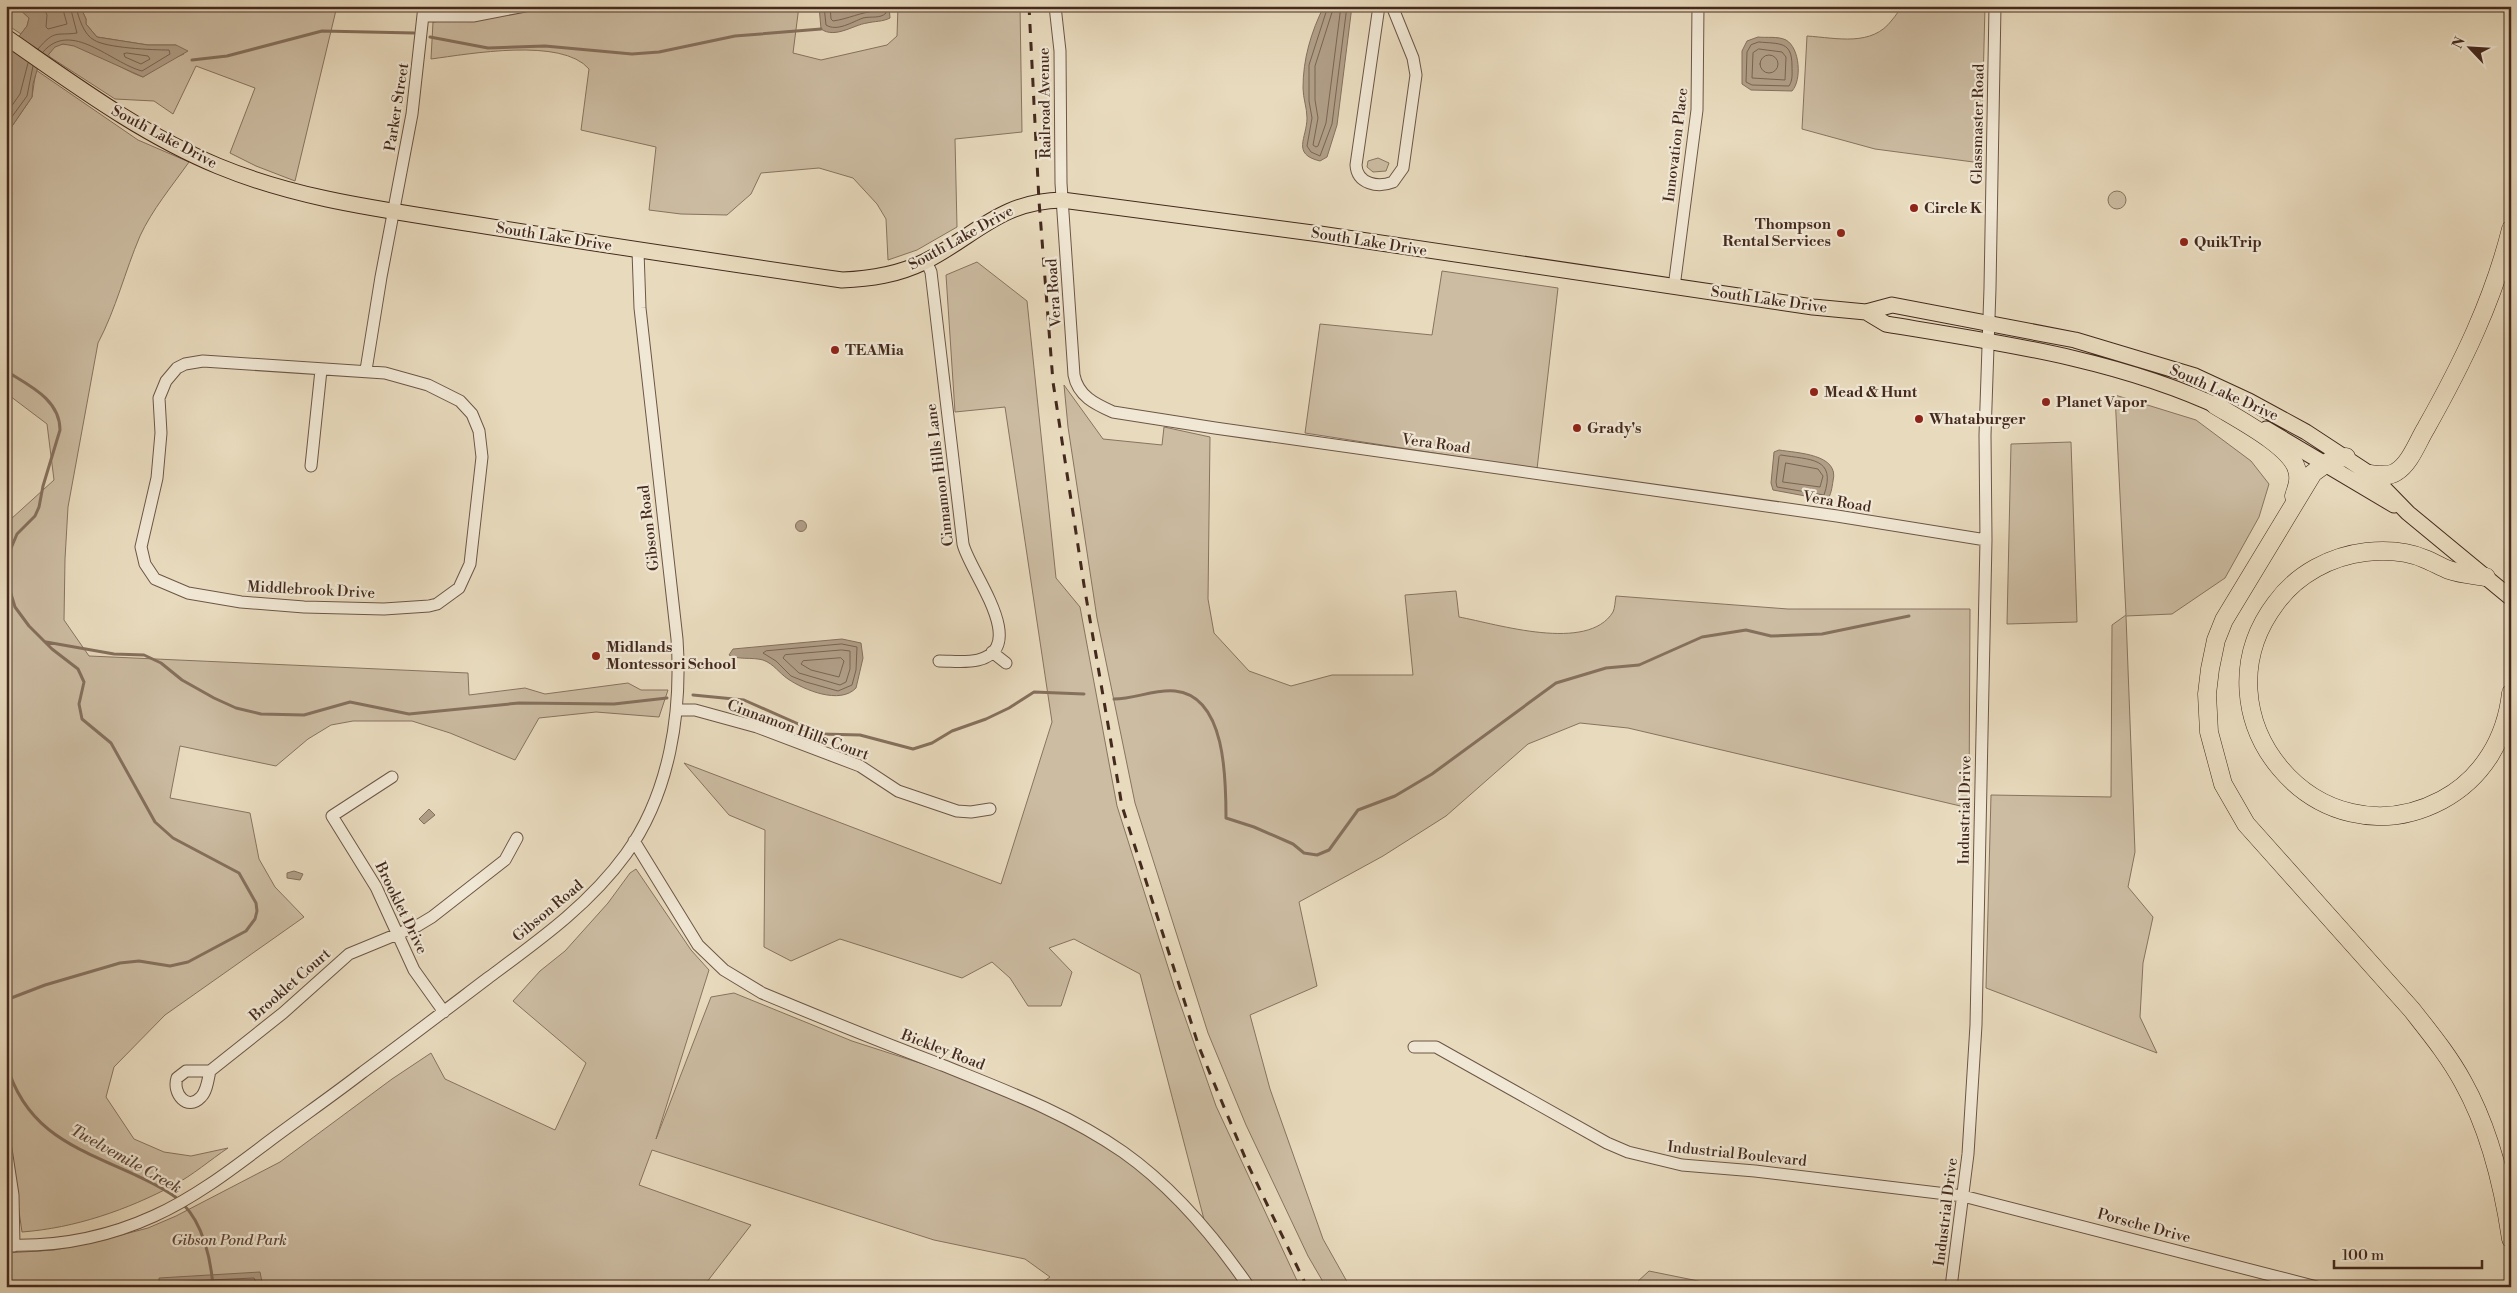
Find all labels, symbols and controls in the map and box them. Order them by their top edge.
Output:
north arrow [2444,22,2494,72]
text: N [2449,34,2470,52]
street label: Railroad Avenue [1035,47,1055,159]
street label: Parker Street [381,61,413,152]
street label: Glassmaster Road [1967,63,1989,185]
street label: Innovation Place [1660,87,1692,203]
street label: South Lake Drive [108,101,220,173]
place label: Circle K [1924,199,1983,218]
street label: South Lake Drive [905,201,1017,275]
marker: Circle K [1908,202,1920,214]
place label: Thompson Rental Services [1723,215,1832,251]
street label: South Lake Drive [495,218,613,256]
street label: South Lake Drive [1310,223,1428,261]
marker: Thompson Rental Services [1835,227,1847,239]
place label: QuikTrip [2194,233,2262,252]
marker: QuikTrip [2178,236,2190,248]
street label: Vera Road [1042,257,1066,329]
street label: South Lake Drive [1710,282,1828,318]
place label: TEAMia [845,341,905,360]
marker: TEAMia [829,344,841,356]
street label: South Lake Drive [2167,360,2281,426]
place label: Mead & Hunt [1824,383,1918,402]
marker: Mead & Hunt [1808,386,1820,398]
place label: Planet Vapor [2056,393,2148,412]
marker: Planet Vapor [2040,396,2052,408]
street label: Cinnamon Hills Lane [922,402,958,548]
place label: Whataburger [1928,410,2026,429]
marker: Whataburger [1913,413,1925,425]
place label: Grady's [1587,419,1642,438]
marker: Grady's [1571,422,1583,434]
street label: Vera Road [1400,430,1472,458]
street label: Gibson Road [634,484,664,572]
street label: Vera Road [1800,487,1873,517]
street label: Middlebrook Drive [247,577,375,603]
place label: Midlands Montessori School [606,638,736,674]
marker: Midlands Montessori School [590,650,602,662]
street label: Cinnamon Hills Court [725,696,872,765]
street label: Industrial Drive [1955,755,1975,865]
street label: Brooklet Drive [370,858,431,957]
street label: Gibson Road [509,876,588,946]
street label: Brooklet Court [245,944,335,1026]
street label: Bickley Road [898,1025,988,1075]
water label: Twelvemile Creek [67,1120,185,1198]
street label: Industrial Boulevard [1666,1137,1808,1171]
street label: Industrial Drive [1930,1157,1962,1267]
street label: Porsche Drive [2095,1204,2193,1248]
park label: Gibson Pond Park [171,1231,287,1250]
scale bar [2334,1238,2482,1270]
text: 100 m [2342,1246,2384,1265]

